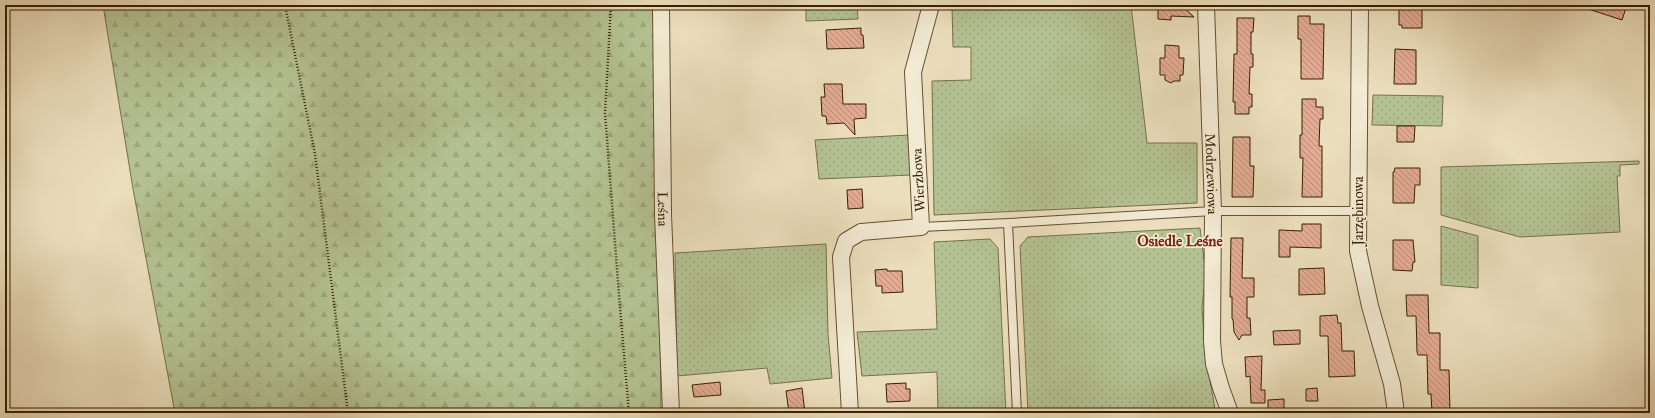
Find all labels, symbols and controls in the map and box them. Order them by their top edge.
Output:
street label: Modrzewiowa [1201,133,1221,215]
street label: Wierzbowa [908,148,929,212]
street label: Jarzębinowa [1350,176,1368,248]
street label: Leśna [654,192,671,227]
district label: Osiedle Leśne [1137,232,1223,250]

